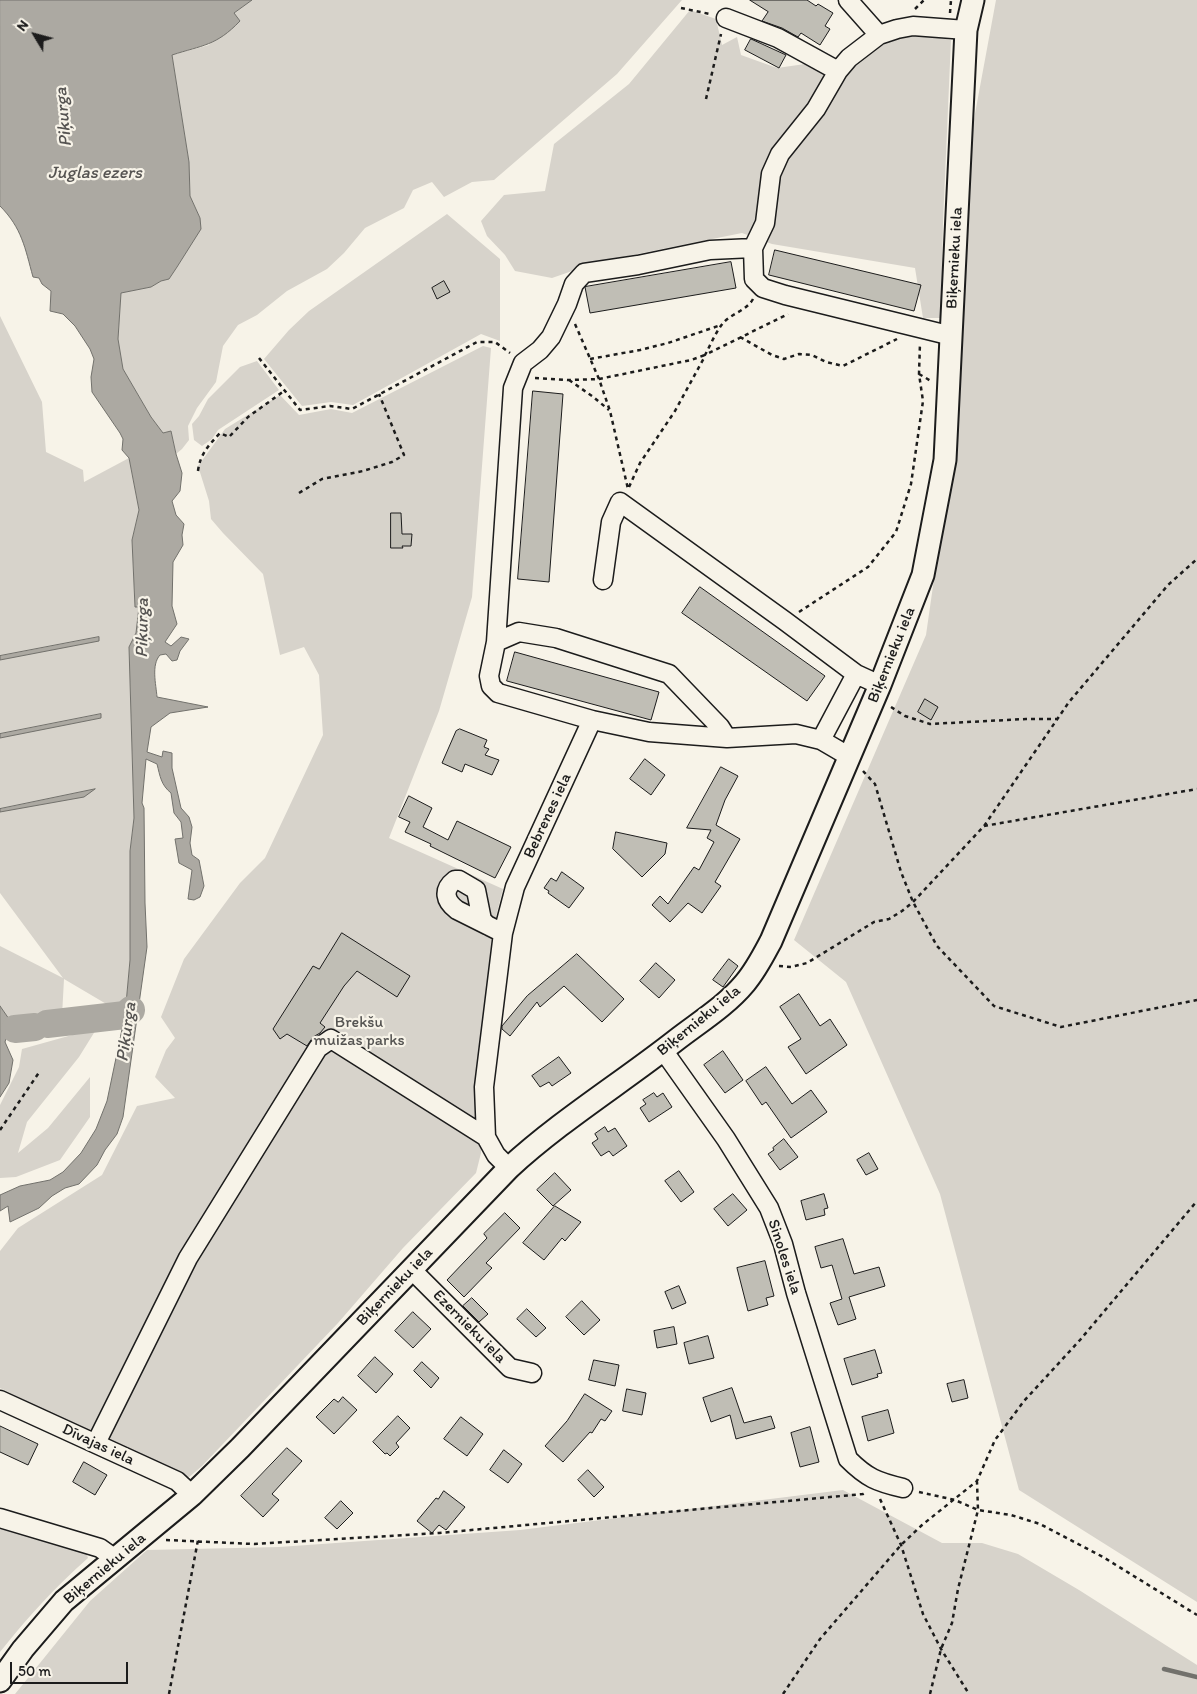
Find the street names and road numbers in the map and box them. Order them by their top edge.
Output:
street label: Biķernieku iela [943,207,967,309]
street label: Biķernieku iela [864,604,920,706]
street label: Bebrenes iela [520,770,576,862]
street label: Biķernieku iela [653,981,745,1061]
street label: Sinoles iela [763,1217,805,1297]
street label: Biķernieku iela [353,1244,437,1330]
street label: Ezernieku iela [428,1286,510,1368]
street label: Dīvajas iela [59,1420,137,1470]
street label: Biķernieku iela [60,1529,150,1609]

